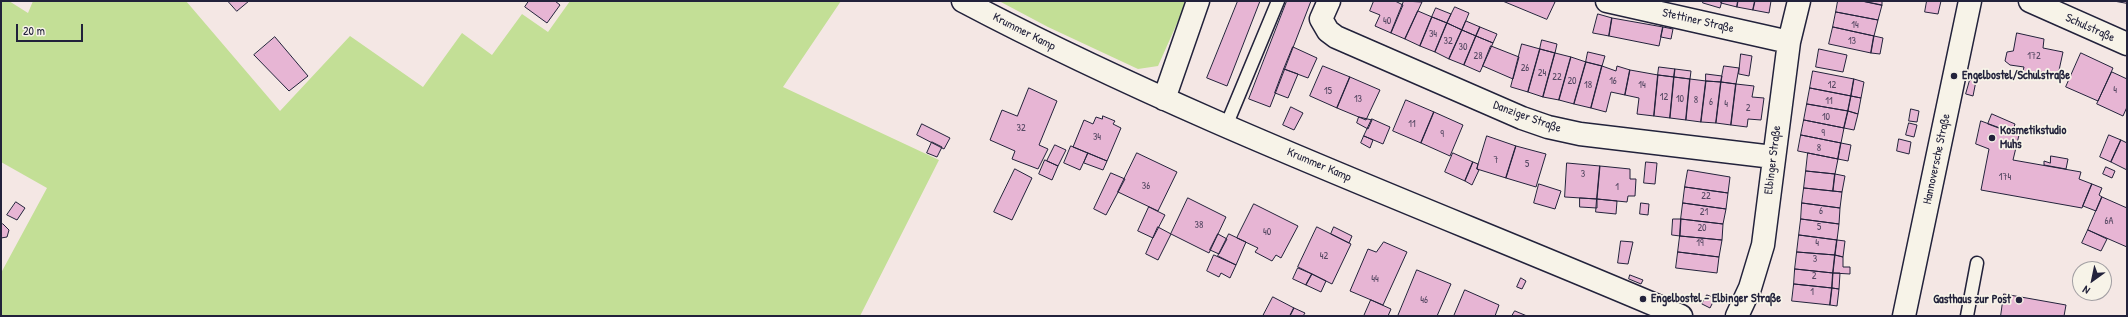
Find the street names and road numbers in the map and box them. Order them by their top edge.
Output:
street label: Stettiner Straße [1661,6,1735,36]
street label: Krummer Kamp [990,10,1058,54]
street label: Schulstraße [2063,11,2117,45]
street label: Danziger Straße [1491,98,1563,136]
street label: Hannoversche Straße [1920,112,1954,206]
street label: Elbinger Straße [1762,125,1784,195]
street label: Krummer Kamp [1285,145,1353,185]

